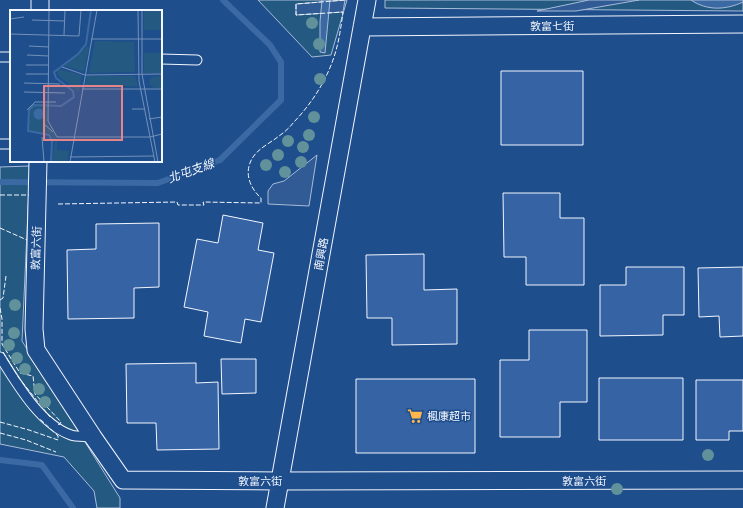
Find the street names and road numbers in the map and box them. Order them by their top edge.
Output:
street label: 敦富七街 [530,19,574,33]
street label: 敦富六街 [28,226,44,270]
street label: 南興路 [311,237,331,271]
street label: 敦富六街 [238,474,282,488]
street label: 敦富六街 [562,474,606,488]

